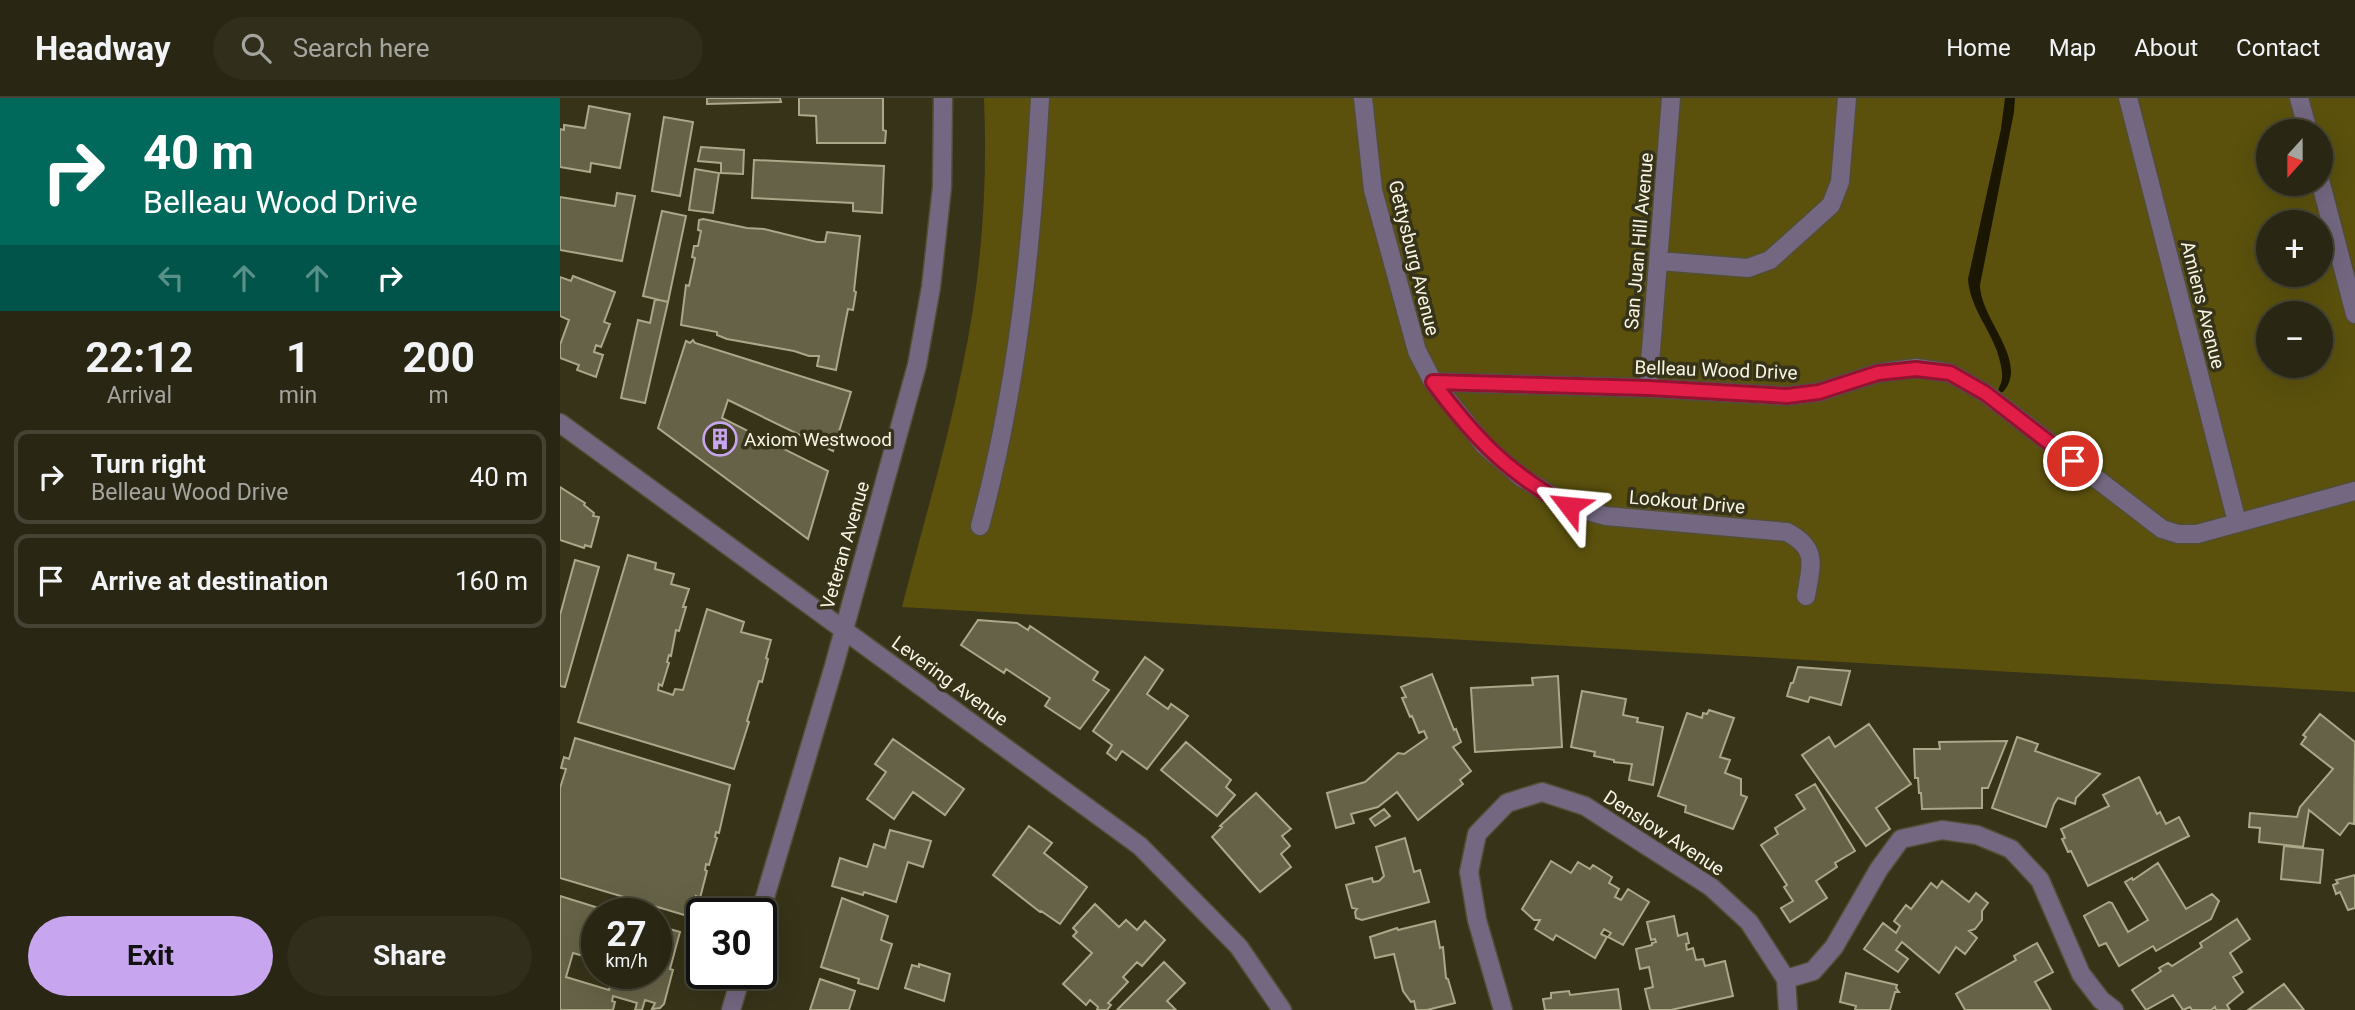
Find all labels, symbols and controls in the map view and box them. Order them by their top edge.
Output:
search box [213,17,703,80]
text: Headway [35,29,171,68]
icon: search [237,29,275,67]
text: Search here [293,33,429,63]
text: Home [1946,34,2011,62]
text: Map [2049,34,2096,62]
text: About [2134,34,2198,62]
text: Contact [2236,34,2320,62]
north arrow [2256,119,2333,196]
map controls [2256,119,2333,378]
text: 40 m [143,124,254,181]
icon: right [28,126,119,217]
street label: San Juan Hill Avenue [1620,152,1658,330]
street label: Gettysburg Avenue [1384,178,1444,338]
text: Belleau Wood Drive [143,183,418,221]
button: + [2256,210,2333,287]
street label: Amiens Avenue [2176,239,2230,371]
icon: left [152,259,190,297]
icon: ahead [225,259,263,297]
icon: ahead [298,259,336,297]
icon: right [371,259,409,297]
button: − [2256,301,2333,378]
text: 22:12 [85,333,193,382]
text: 1 [286,333,310,382]
text: 200 [402,333,475,382]
street label: Belleau Wood Drive [1634,356,1798,384]
text: Arrival [107,382,172,409]
text: min [279,382,317,409]
text: m [429,382,449,409]
building icon: Axiom Westwood [701,420,739,458]
place label: Axiom Westwood [744,428,892,451]
pin [2043,431,2103,491]
icon: arrive [2054,442,2092,480]
text: Turn right [91,449,206,479]
icon: right [32,458,70,496]
text: 40 m [470,462,528,492]
position arrow [1532,469,1606,543]
street label: Veteran Avenue [816,478,874,612]
text: Belleau Wood Drive [91,479,288,506]
street label: Lookout Drive [1628,485,1746,519]
icon: arrive [32,562,70,600]
text: Arrive at destination [91,566,328,596]
text: 160 m [455,566,528,596]
street label: Levering Avenue [887,631,1013,731]
street label: Denslow Avenue [1599,785,1729,881]
speed limit sign: 30 [686,898,777,989]
text: 27 [606,914,647,955]
button: Exit [28,916,273,996]
button: Share [287,916,532,996]
text: km/h [605,950,648,971]

